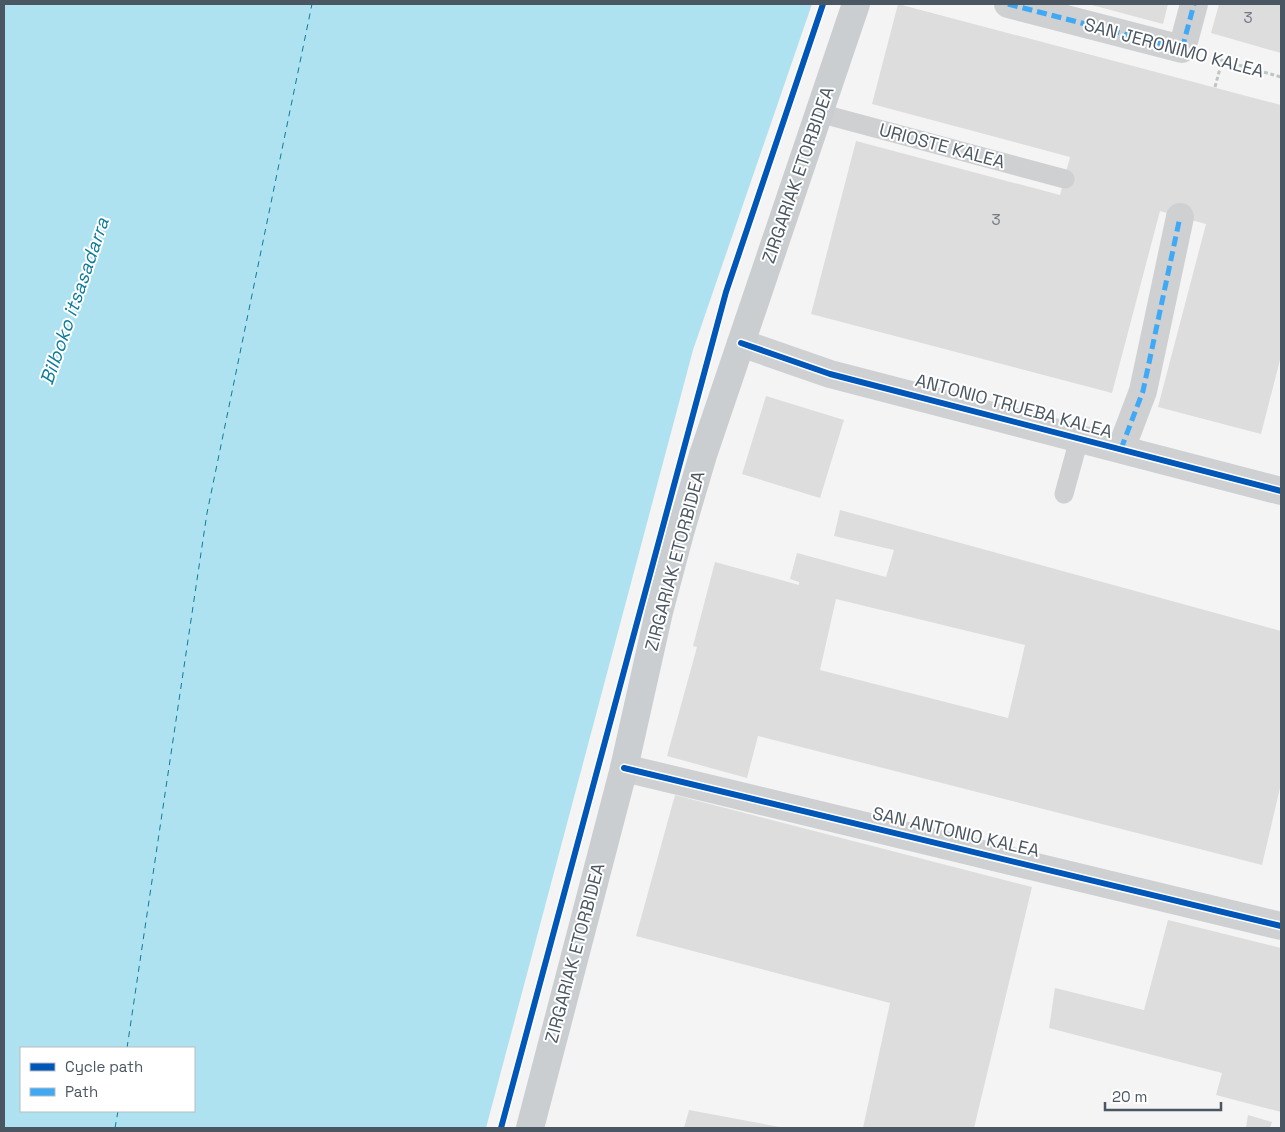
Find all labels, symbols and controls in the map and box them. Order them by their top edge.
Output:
house number: 3 [1243,8,1253,27]
street label: SAN JERONIMO KALEA [1082,12,1267,83]
street label: ZIRGARIAK ETORBIDEA [756,83,839,266]
street label: URIOSTE KALEA [877,118,1008,173]
house number: 3 [991,210,1001,229]
water label: Bilboko itsasadarra [34,214,115,388]
street label: ANTONIO TRUEBA KALEA [913,368,1115,443]
street label: ZIRGARIAK ETORBIDEA [639,468,710,653]
street label: SAN ANTONIO KALEA [870,801,1042,862]
street label: ZIRGARIAK ETORBIDEA [539,860,610,1045]
legend [20,1047,195,1112]
text: Cycle path [65,1057,143,1076]
scale bar [1105,1080,1221,1112]
text: Path [65,1082,98,1101]
text: 20 m [1112,1087,1147,1106]

